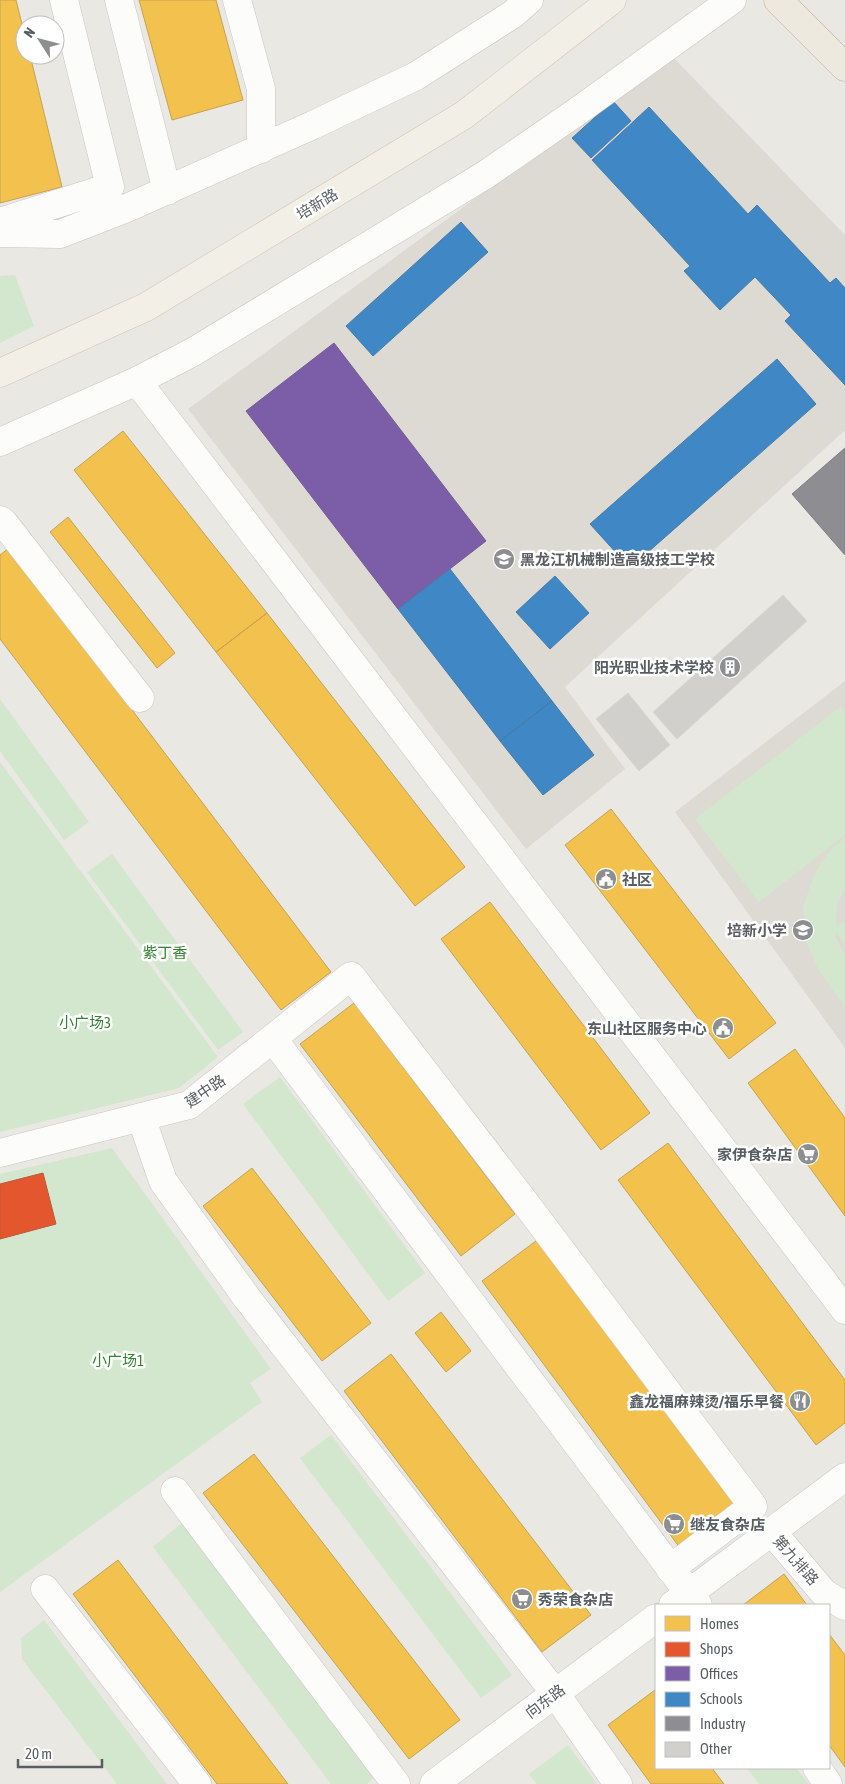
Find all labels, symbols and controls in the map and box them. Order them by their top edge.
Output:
north arrow [15,15,65,65]
text: N [21,24,38,40]
street label: 培新路 [293,185,341,223]
school or university icon: 黑龙江机械制造高级技工学校 [492,547,516,571]
place label: 黑龙江机械制造高级技工学校 [520,551,715,568]
building icon: 阳光职业技术学校 [718,655,742,679]
place label: 阳光职业技术学校 [594,659,714,676]
public building icon: 社区 [594,867,618,891]
place label: 社区 [622,871,652,888]
school or university icon: 培新小学 [791,918,815,942]
place label: 培新小学 [727,922,787,939]
park label: 紫丁香 [142,944,188,961]
park label: 小广场3 [59,1014,111,1031]
public building icon: 东山社区服务中心 [711,1016,735,1040]
place label: 东山社区服务中心 [587,1020,707,1037]
street label: 建中路 [182,1071,228,1111]
supermarket icon: 家伊食杂店 [796,1142,820,1166]
place label: 家伊食杂店 [717,1146,792,1163]
park label: 小广场1 [92,1352,144,1369]
restaurant icon: 鑫龙福麻辣烫/福乐早餐 [788,1389,812,1413]
place label: 鑫龙福麻辣烫/福乐早餐 [629,1393,784,1410]
supermarket icon: 继友食杂店 [662,1512,686,1536]
place label: 继友食杂店 [690,1516,765,1533]
street label: 第九排路 [770,1532,822,1588]
supermarket icon: 秀荣食杂店 [510,1587,534,1611]
place label: 秀荣食杂店 [538,1591,613,1608]
legend [655,1604,830,1769]
text: Homes [700,1615,739,1632]
text: Shops [700,1640,733,1657]
text: Offices [700,1665,738,1682]
street label: 向东路 [522,1681,568,1721]
text: Schools [700,1690,743,1707]
text: Industry [700,1715,746,1732]
scale bar [18,1736,101,1768]
text: Other [700,1740,732,1757]
text: 20 m [25,1745,52,1762]

